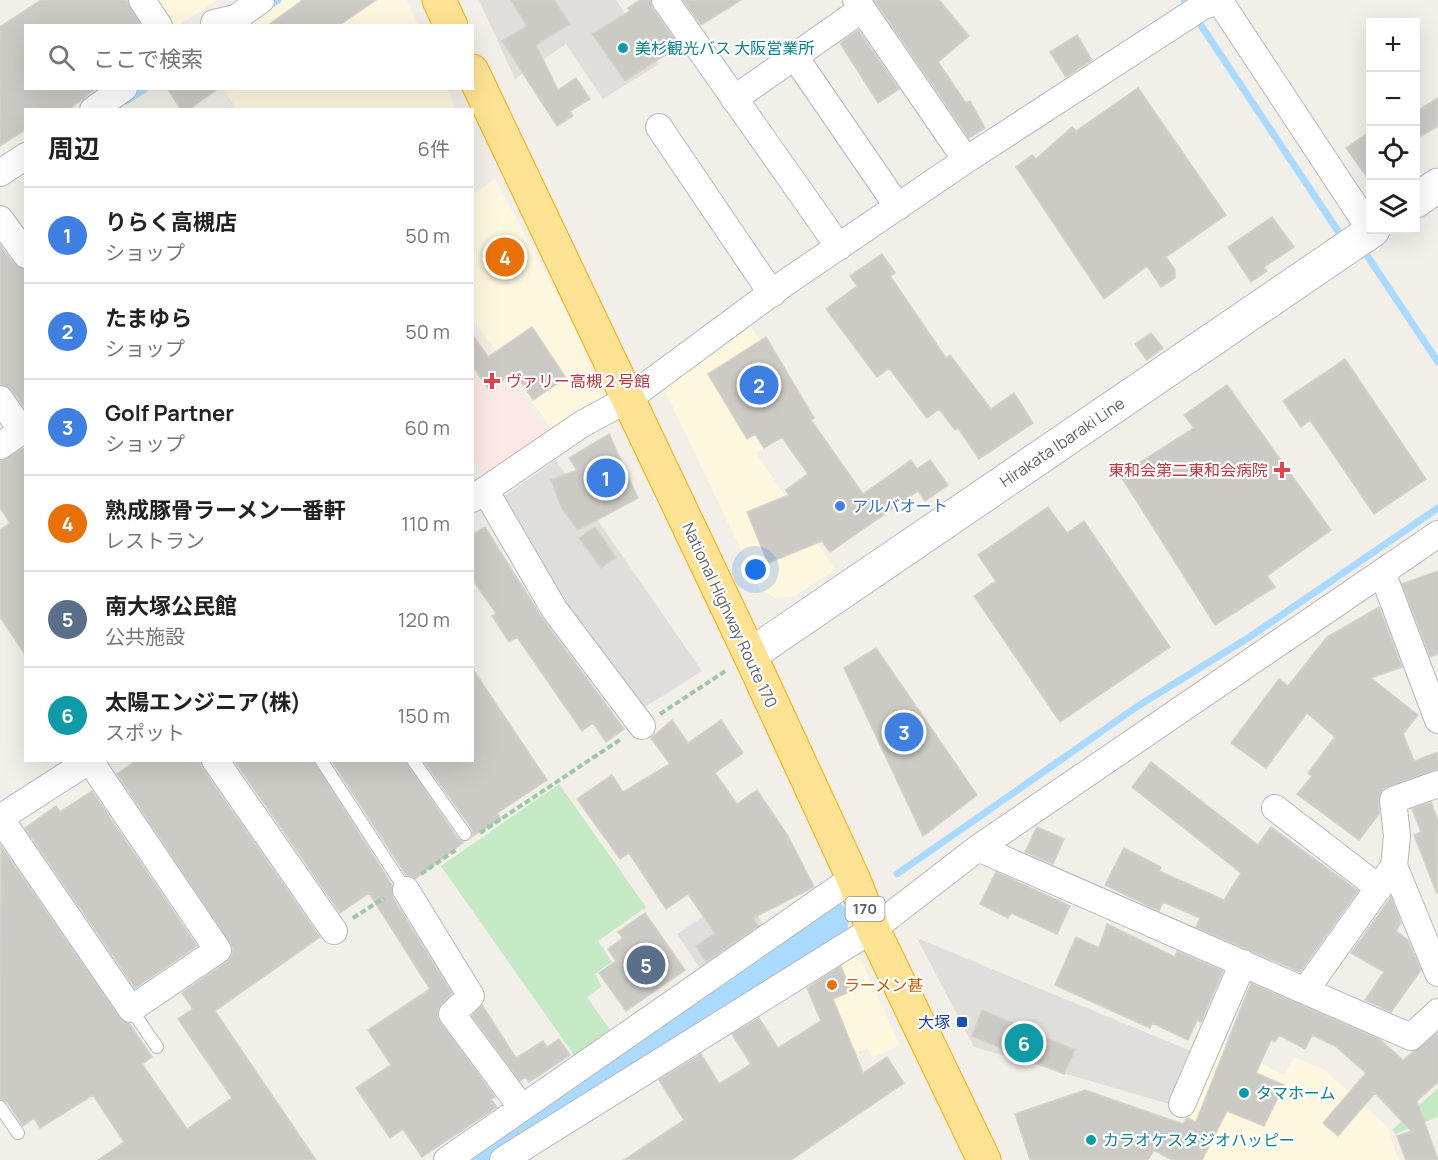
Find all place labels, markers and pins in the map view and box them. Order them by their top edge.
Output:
place label: 美杉観光バス 大阪営業所 [635,37,814,59]
marker: 美杉観光バス 大阪営業所 [616,41,630,55]
pin: 4 [486,234,524,280]
pin: 2 [740,362,778,408]
place label: ヴァリー高槻２号館 [506,370,650,392]
marker: ヴァリー高槻２号館 [483,372,501,390]
pin: 1 [586,456,626,500]
place label: 東和会第二東和会病院 [1108,459,1268,481]
marker: 東和会第二東和会病院 [1273,461,1291,479]
place label: アルバオート [852,495,948,517]
marker: アルバオート [833,499,847,513]
pin: 3 [884,710,924,754]
pin: 5 [626,942,666,988]
place label: ラーメン甚 [844,974,923,996]
marker: ラーメン甚 [825,978,839,992]
place label: 大塚 [918,1011,950,1033]
marker: 大塚 [955,1015,969,1029]
pin: 6 [1004,1020,1044,1066]
place label: タマホーム [1256,1082,1336,1104]
marker: タマホーム [1237,1086,1251,1100]
place label: カラオケスタジオハッピー [1103,1129,1295,1151]
marker: カラオケスタジオハッピー [1084,1133,1098,1147]

